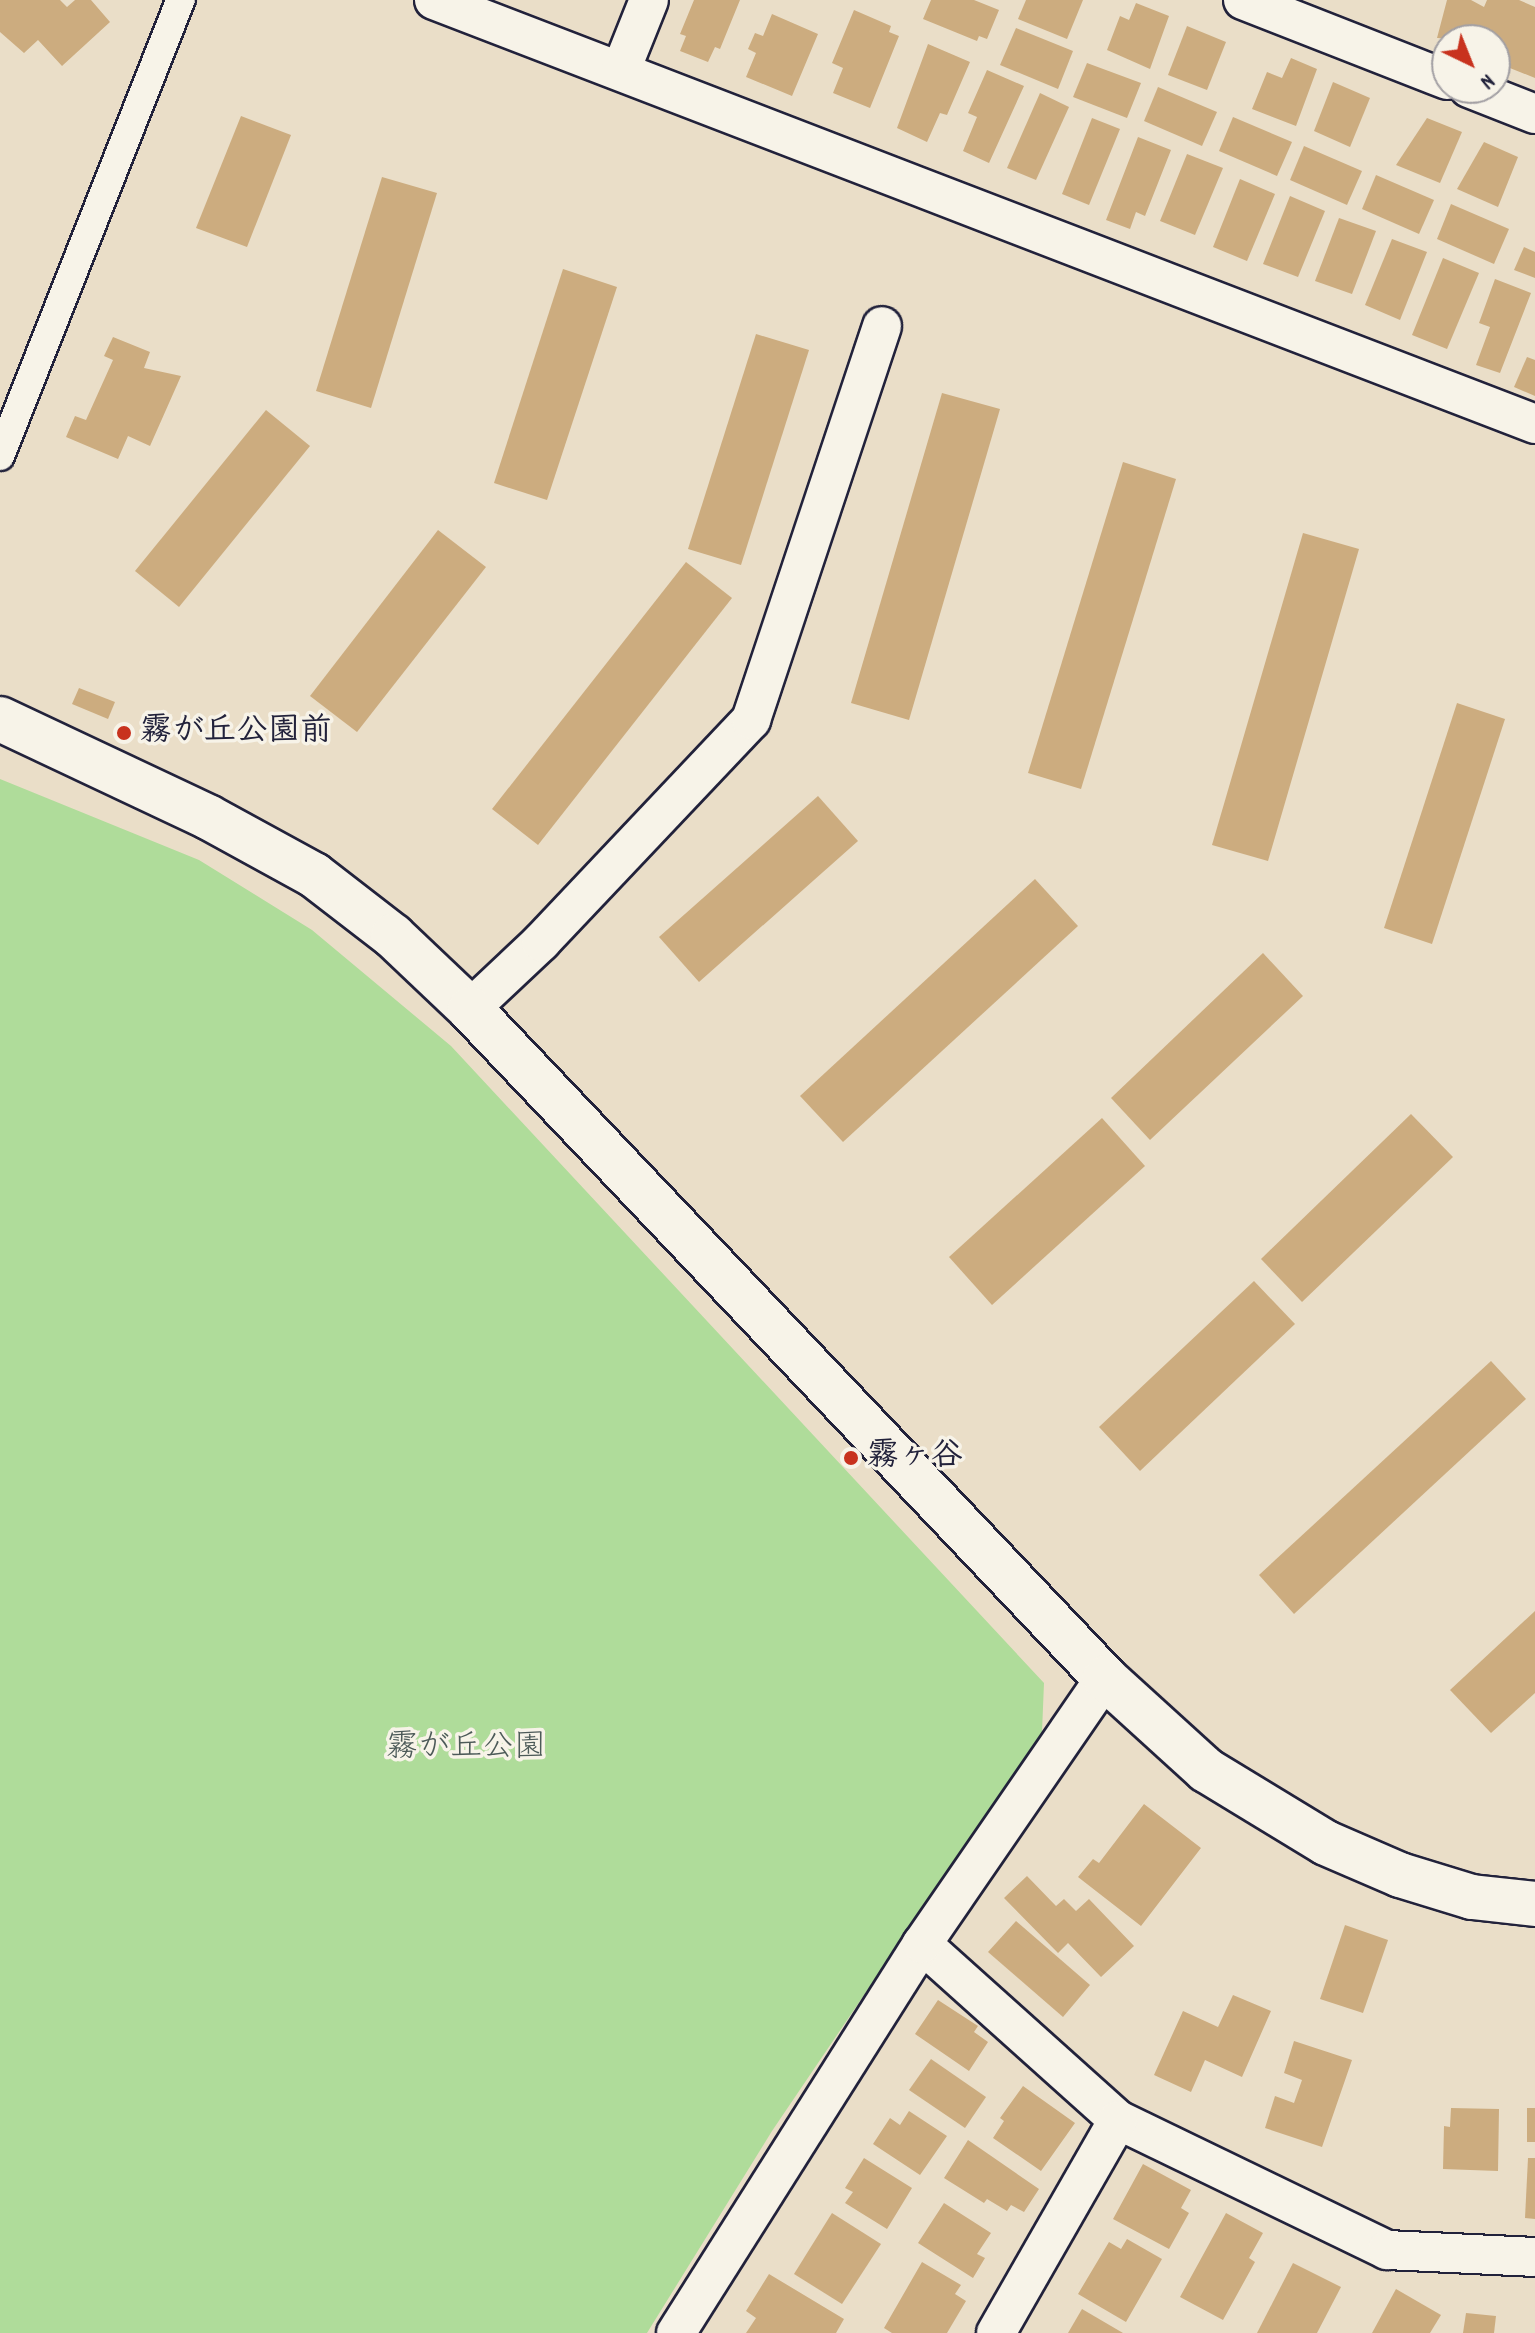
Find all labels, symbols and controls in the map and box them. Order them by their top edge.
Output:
north arrow [1431,24,1511,104]
text: N [1472,65,1501,95]
place label: 霧が丘公園前 [140,714,332,752]
marker: 霧が丘公園前 [115,724,133,742]
place label: 霧ヶ谷 [867,1439,963,1477]
marker: 霧ヶ谷 [842,1449,860,1467]
park label: 霧が丘公園 [386,1730,546,1768]

